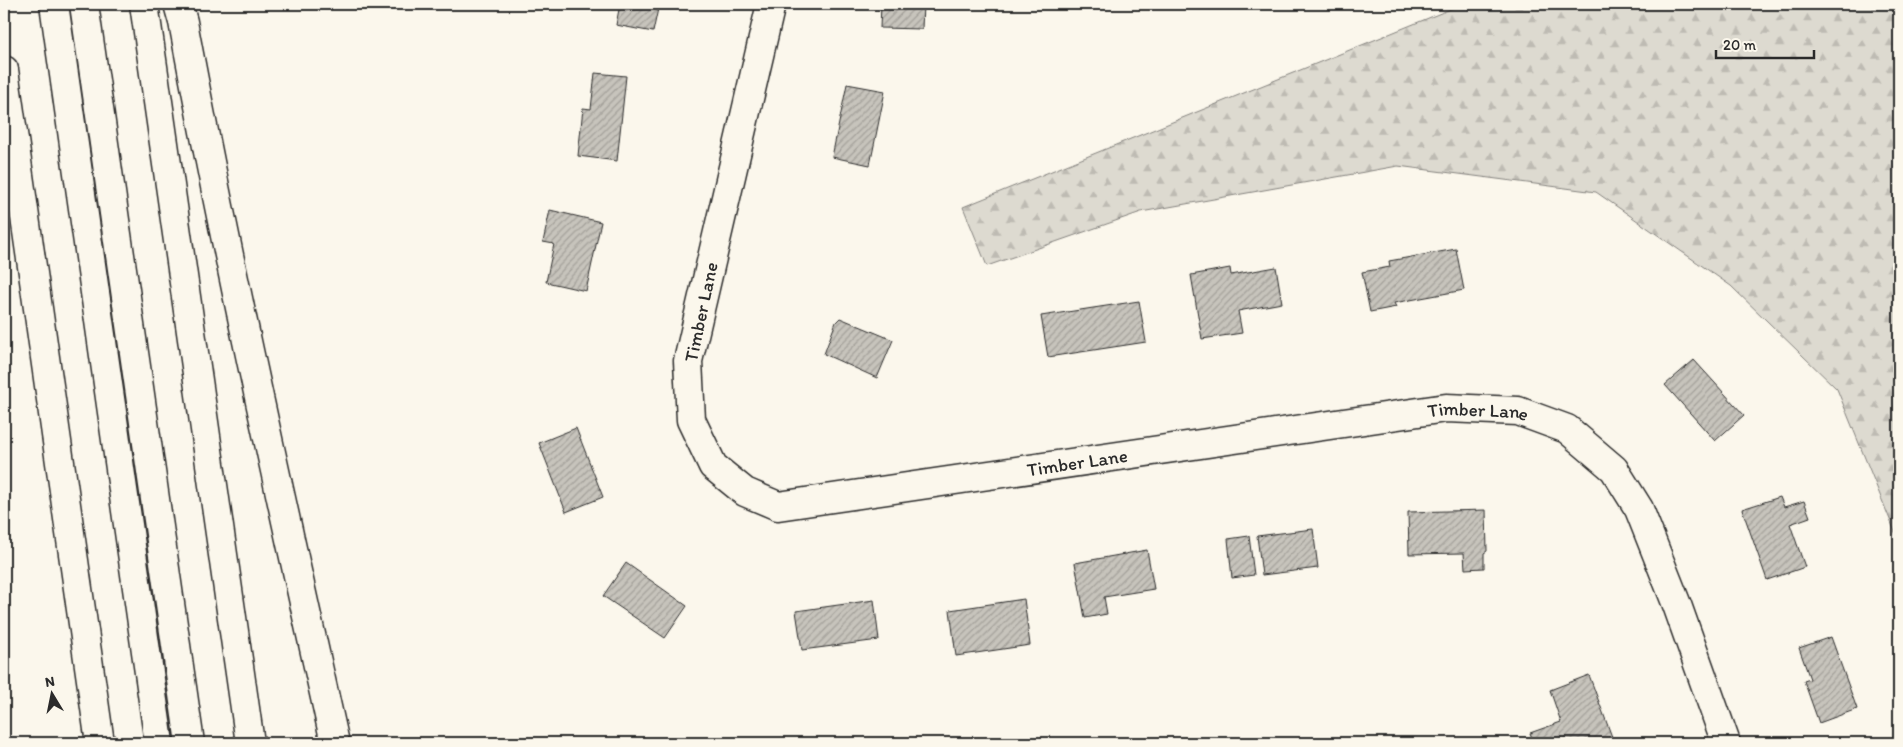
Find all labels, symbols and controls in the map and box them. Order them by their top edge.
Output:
scale bar [1716,28,1813,60]
text: 20 m [1723,36,1757,54]
street label: Timber Lane [679,260,723,364]
street label: Timber Lane [1426,396,1532,426]
street label: Timber Lane [1025,443,1129,481]
north arrow [28,670,78,720]
text: N [44,672,56,691]

